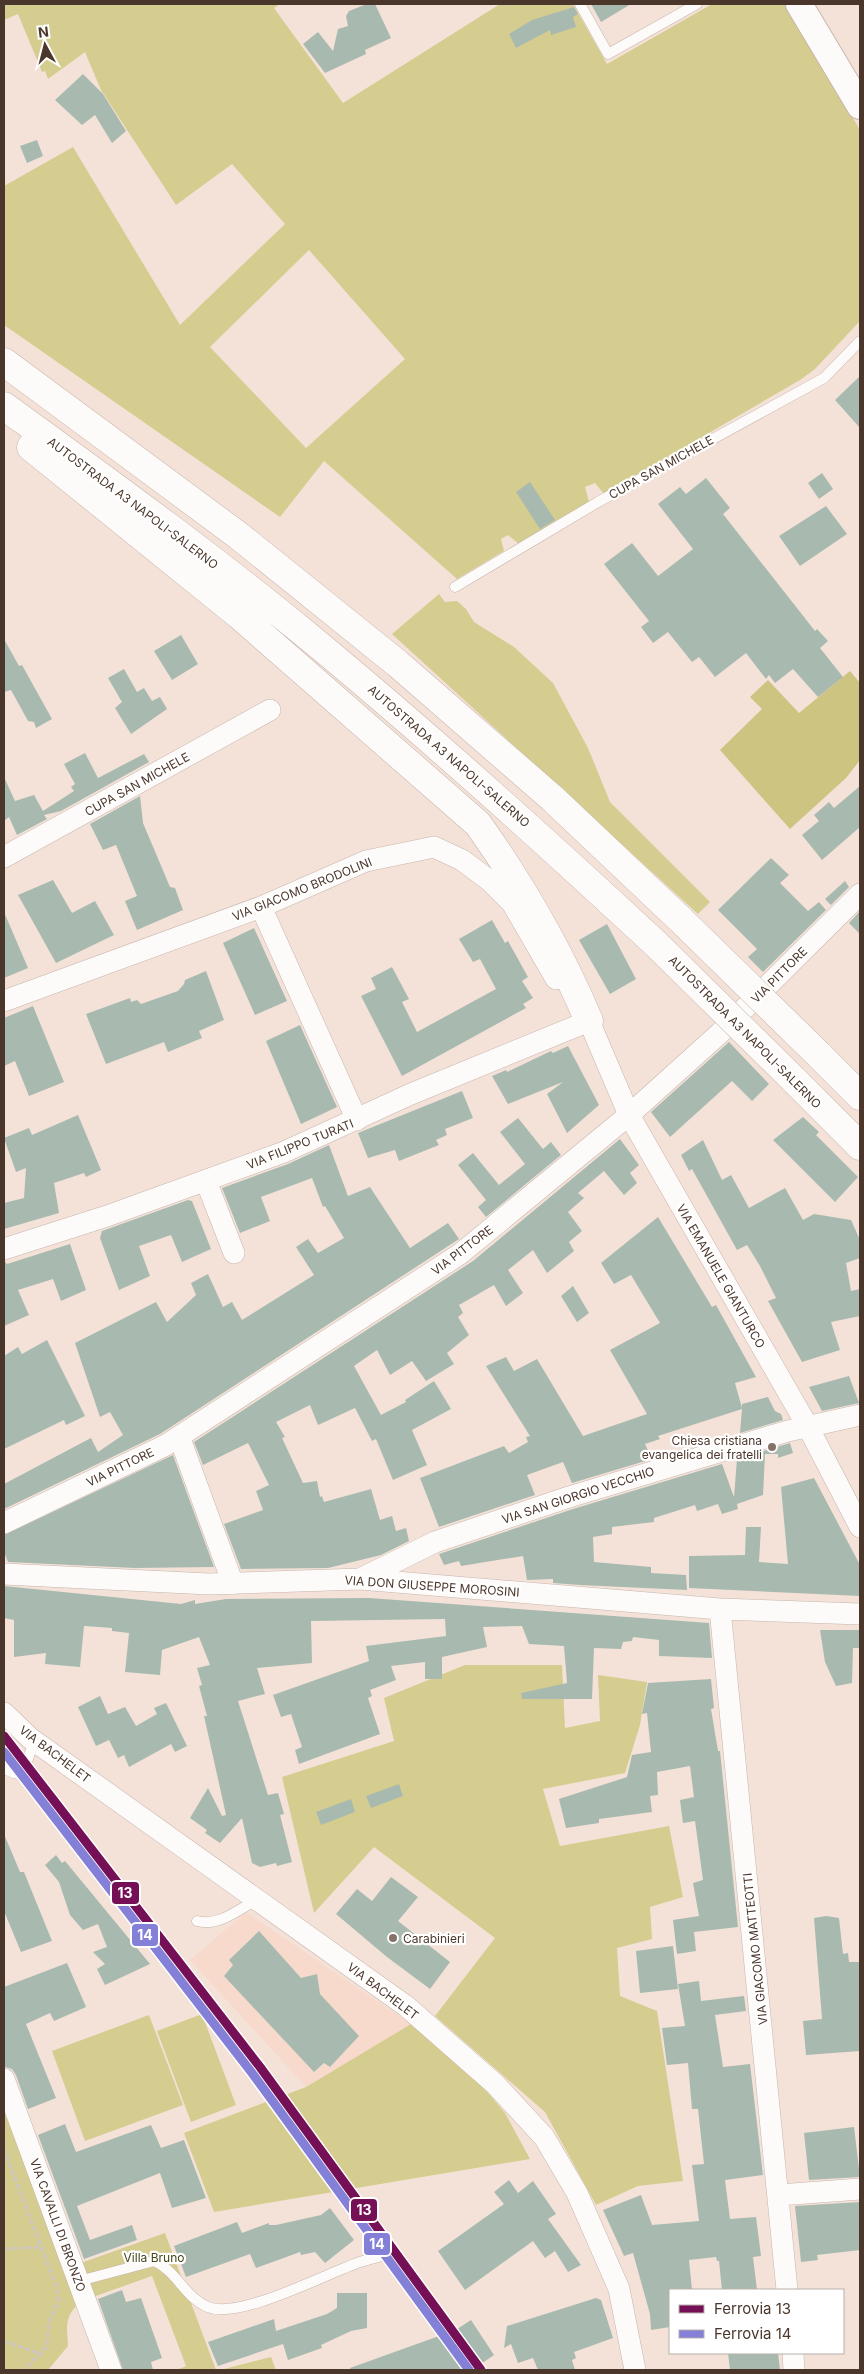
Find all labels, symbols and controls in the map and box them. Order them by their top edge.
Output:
north arrow [20,20,70,70]
text: N [37,23,50,41]
street label: CUPA SAN MICHELE [606,432,716,502]
street label: AUTOSTRADA A3 NAPOLI-SALERNO [45,434,221,572]
street label: AUTOSTRADA A3 NAPOLI-SALERNO [365,682,533,830]
street label: CUPA SAN MICHELE [82,749,192,819]
street label: VIA GIACOMO BRODOLINI [230,854,374,924]
street label: VIA PITTORE [748,944,810,1006]
street label: AUTOSTRADA A3 NAPOLI-SALERNO [666,953,824,1111]
street label: VIA FILIPPO TURATI [244,1116,356,1172]
street label: VIA EMANUELE GIANTURCO [674,1201,768,1351]
street label: VIA PITTORE [428,1222,496,1278]
place label: Chiesa cristiana evangelica dei fratelli [642,1433,762,1462]
marker: Chiesa cristiana evangelica dei fratelli [766,1441,778,1453]
street label: VIA PITTORE [84,1444,156,1490]
street label: VIA SAN GIORGIO VECCHIO [500,1463,656,1527]
street label: VIA DON GIUSEPPE MOROSINI [344,1572,520,1600]
street label: VIA BACHELET [16,1722,94,1786]
street label: VIA GIACOMO MATTEOTTI [740,1872,770,2026]
line badge: 13 [111,1881,140,1905]
text: 13 [117,1884,133,1901]
line badge: 14 [131,1923,159,1947]
text: 14 [137,1926,153,1943]
place label: Carabinieri [403,1931,465,1946]
marker: Carabinieri [387,1932,399,1944]
street label: VIA BACHELET [344,1959,422,2023]
street label: VIA CAVALLI DI BRONZO [27,2156,89,2294]
line badge: 13 [350,2198,378,2222]
text: 13 [356,2201,372,2218]
line badge: 14 [363,2232,391,2256]
text: 14 [369,2235,385,2252]
park label: Villa Bruno [124,2250,184,2265]
legend [669,2289,844,2354]
text: Ferrovia 13 [714,2299,791,2318]
text: Ferrovia 14 [714,2324,791,2343]

